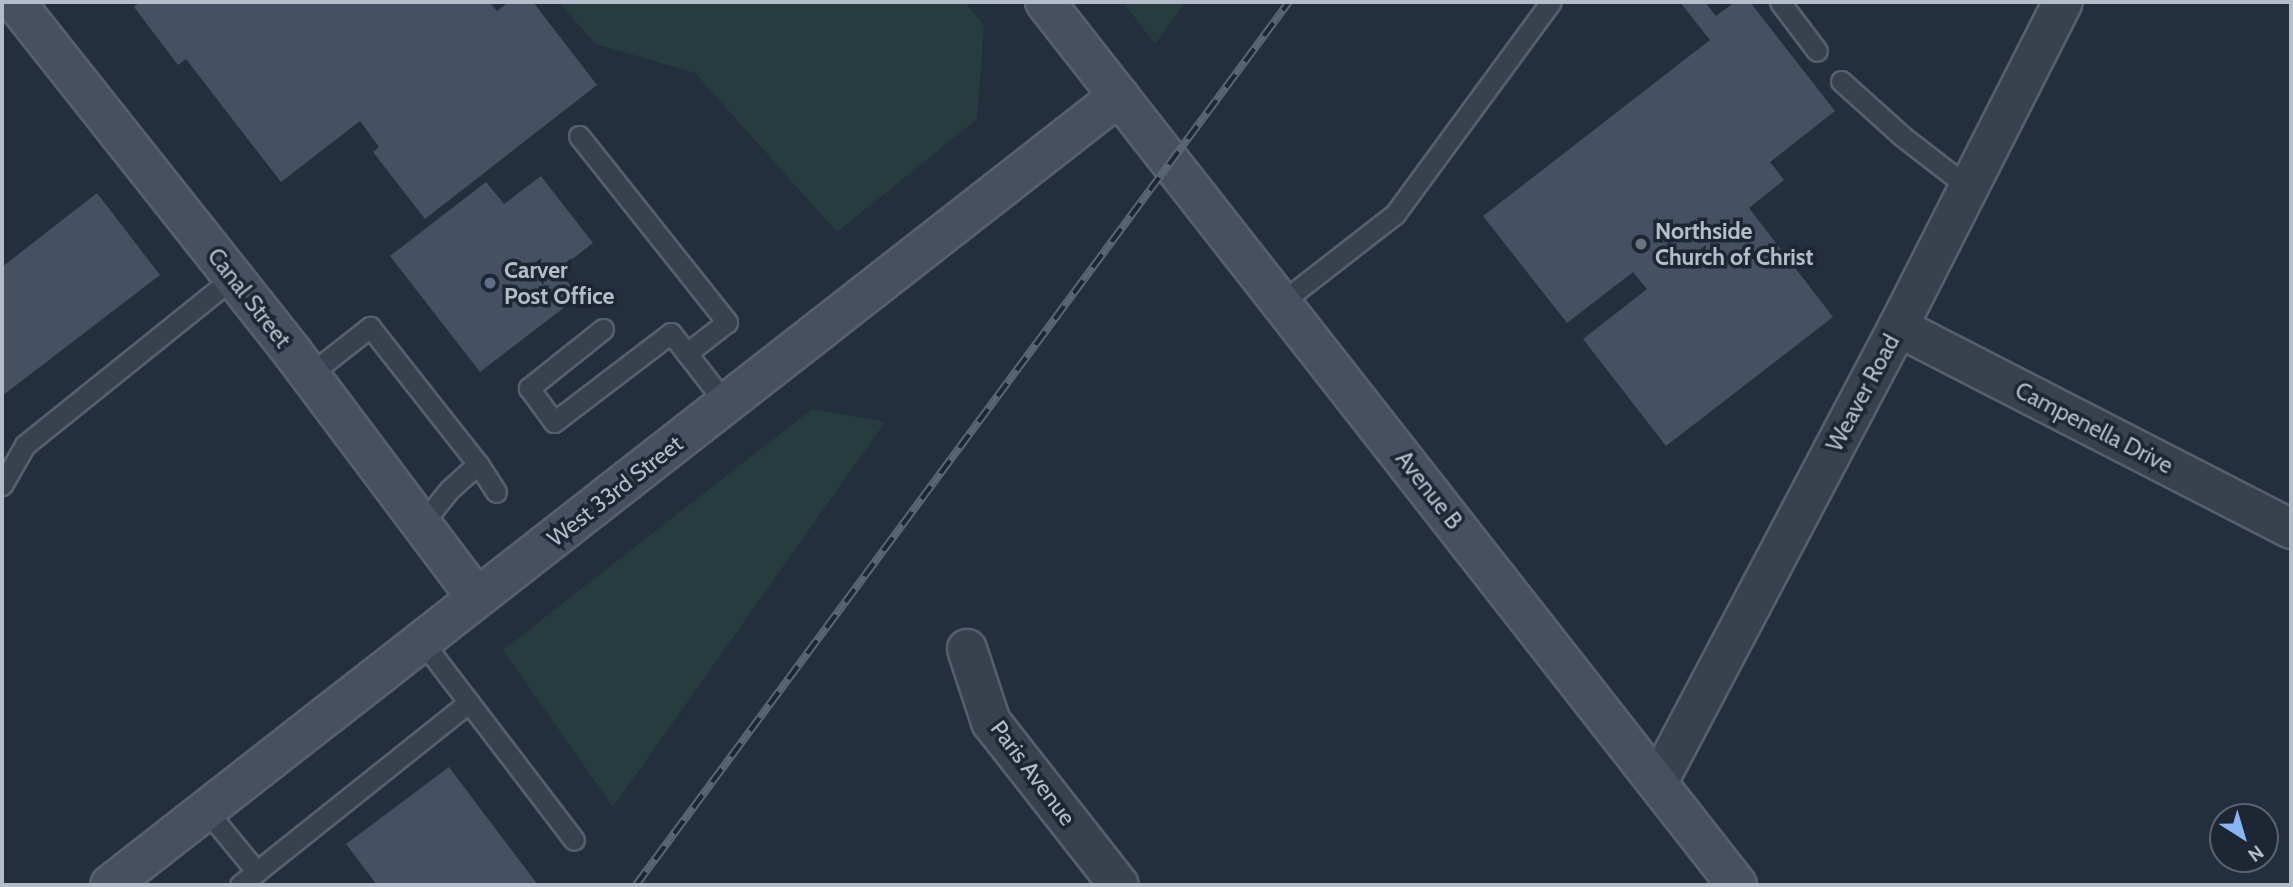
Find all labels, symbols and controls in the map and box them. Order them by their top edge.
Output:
place label: Northside Church of Christ [1655,217,1813,271]
marker: Northside Church of Christ [1633,236,1649,252]
street label: Canal Street [202,243,296,353]
place label: Carver Post Office [504,256,614,310]
marker: Carver Post Office [482,275,498,291]
street label: Weaver Road [1821,330,1905,456]
street label: Campenella Drive [2011,376,2177,480]
street label: West 33rd Street [542,430,688,552]
street label: Avenue B [1390,445,1468,535]
street label: Paris Avenue [985,715,1081,831]
north arrow [2209,803,2279,873]
text: N [2243,840,2268,867]

